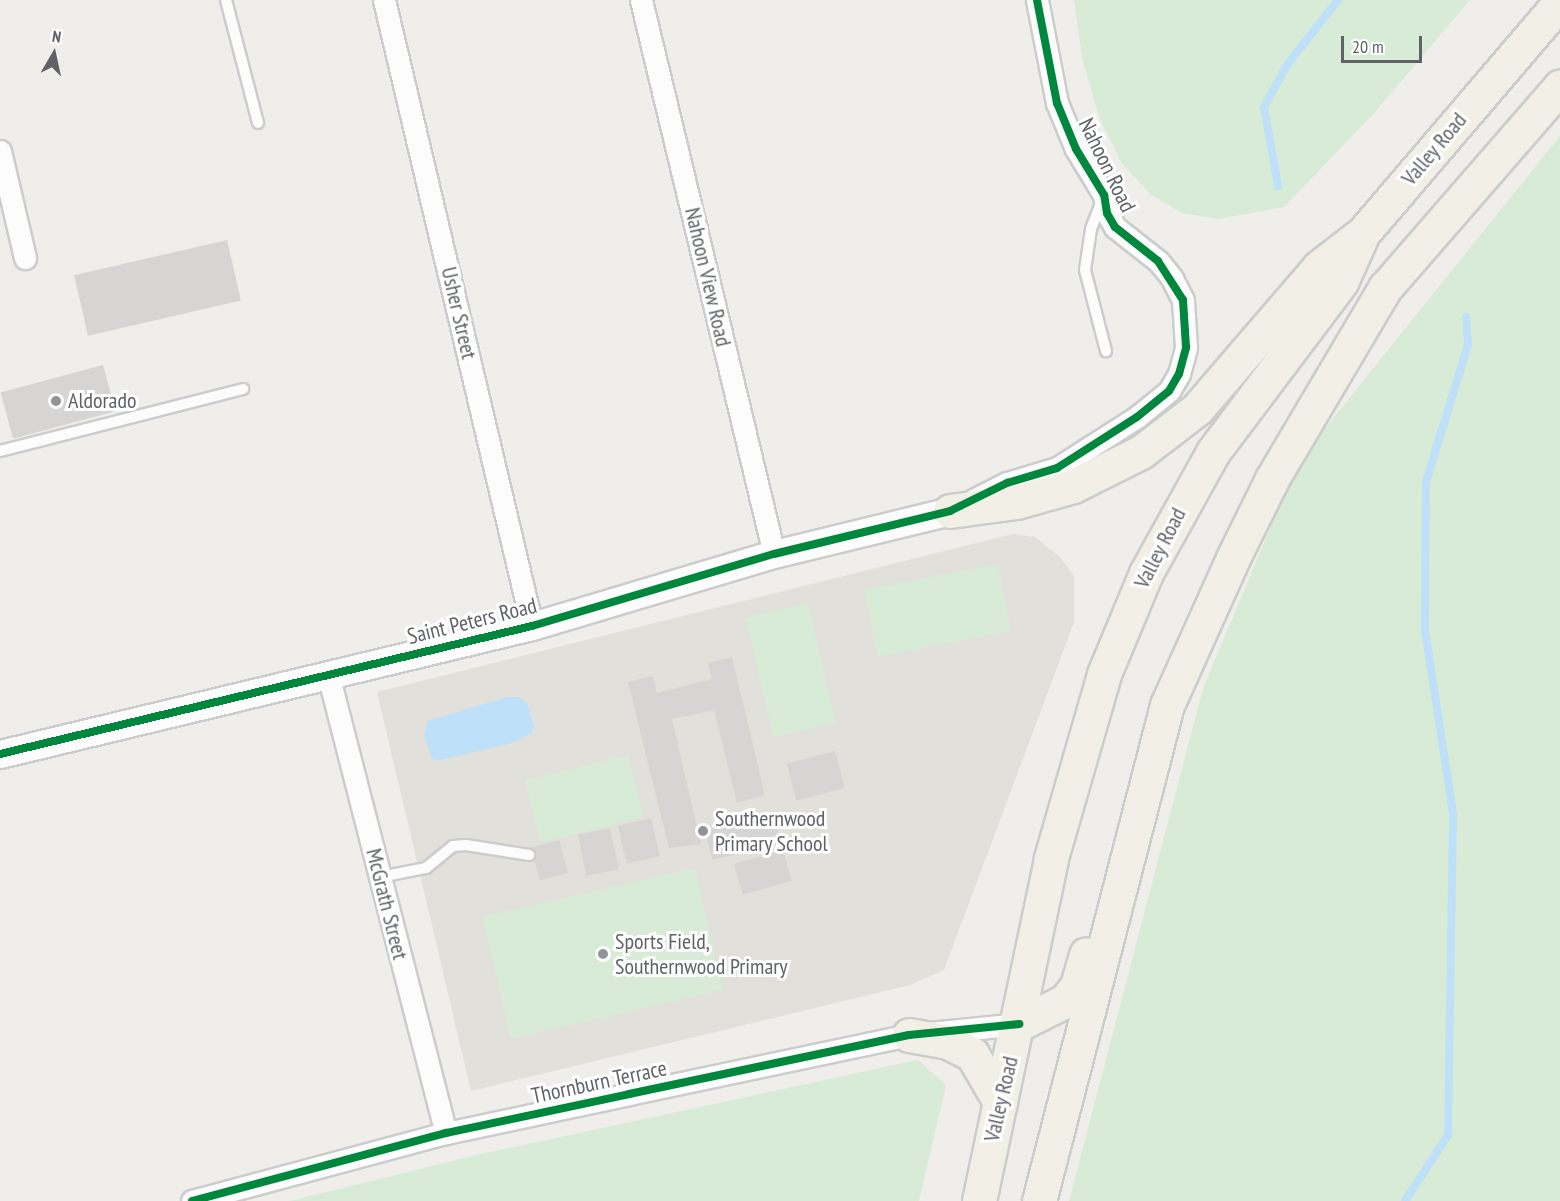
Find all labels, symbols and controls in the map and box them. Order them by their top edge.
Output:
north arrow [24,24,84,84]
scale bar [1344,24,1425,62]
text: N [51,26,63,47]
text: 20 m [1352,35,1384,58]
street label: Valley Road [1396,107,1472,191]
street label: Nahoon Road [1073,114,1141,216]
street label: Nahoon View Road [679,205,737,349]
street label: Usher Street [436,264,482,362]
place label: Aldorado [68,388,136,414]
marker: Aldorado [49,394,63,408]
street label: Valley Road [1128,503,1192,593]
street label: Saint Peters Road [405,592,539,650]
place label: Southernwood Primary School [715,805,828,856]
marker: Southernwood Primary School [696,824,710,838]
street label: McGrath Street [360,846,414,962]
place label: Sports Field, Southernwood Primary [615,928,788,980]
marker: Sports Field, Southernwood Primary [596,947,610,961]
street label: Valley Road [978,1053,1024,1145]
street label: Thornburn Terrace [529,1055,669,1109]

